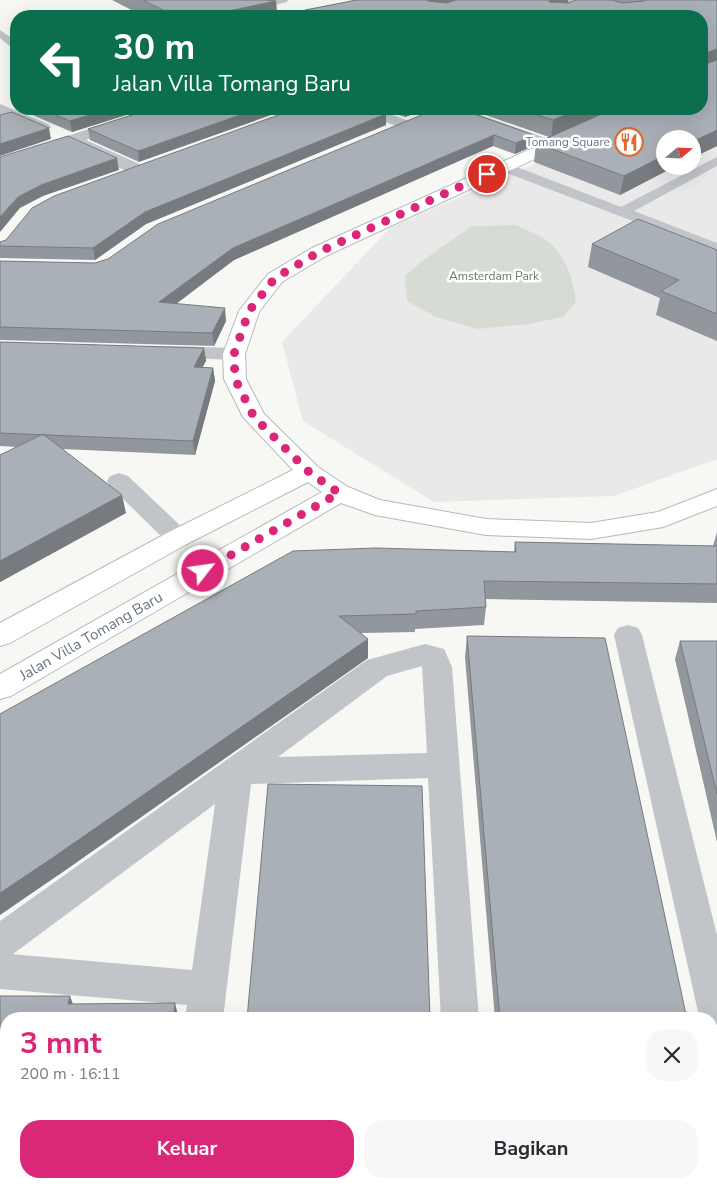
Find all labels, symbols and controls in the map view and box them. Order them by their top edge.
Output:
text: 30 m [113,24,195,71]
icon: left [30,30,95,95]
text: Jalan Villa Tomang Baru [113,69,351,99]
restaurant icon: Tomang Square [614,127,644,157]
north arrow [656,130,701,175]
map controls [656,130,701,175]
place label: Tomang Square [525,134,610,150]
pin [466,153,508,195]
icon: arrive [473,160,501,188]
park label: Amsterdam Park [449,268,540,284]
position arrow [176,544,228,596]
street label: Jalan Villa Tomang Baru [15,587,166,686]
text: 3 mnt [20,1023,101,1064]
button: close [646,1029,698,1081]
text: 200 m · 16:11 [20,1063,121,1085]
button: Keluar [20,1120,354,1178]
button: Bagikan [364,1120,698,1178]

